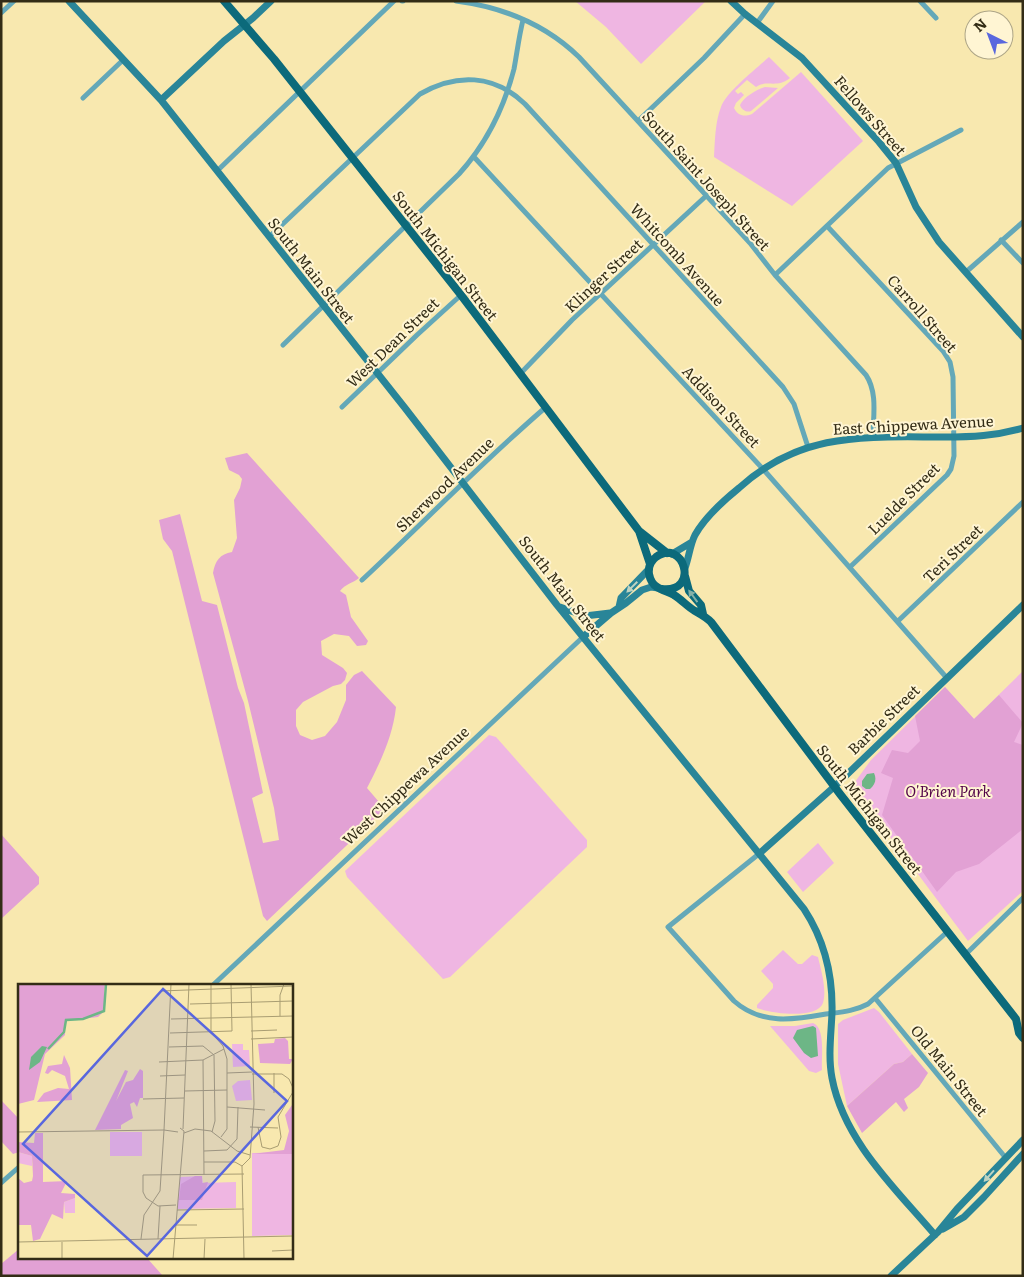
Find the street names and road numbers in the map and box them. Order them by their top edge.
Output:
street label: Fellows Street [829,70,913,160]
street label: South Saint Joseph Street [638,105,776,255]
street label: South Michigan Street [388,185,504,325]
street label: Whitcomb Avenue [625,197,731,311]
street label: South Main Street [263,212,361,328]
street label: Klinger Street [559,232,647,318]
street label: Carroll Street [883,269,963,357]
street label: West Dean Street [340,292,444,392]
street label: Addison Street [678,360,766,452]
street label: East Chippewa Avenue [832,408,994,440]
street label: Sherwood Avenue [390,431,498,537]
street label: Luelde Street [862,457,944,539]
street label: Teri Street [917,518,987,588]
street label: South Main Street [514,530,612,646]
street label: Barbie Street [842,679,924,759]
street label: West Chippewa Avenue [336,720,474,850]
street label: South Michigan Street [812,739,928,879]
street label: Old Main Street [906,1019,994,1121]

